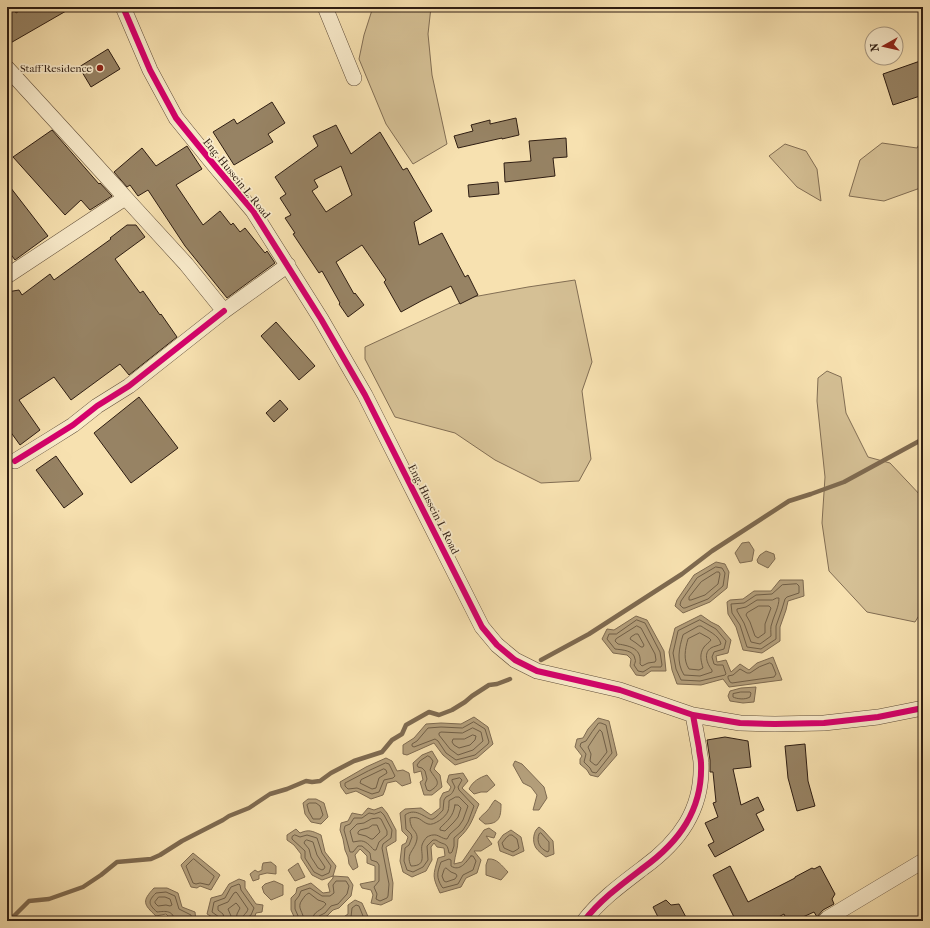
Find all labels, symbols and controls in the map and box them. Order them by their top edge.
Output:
north arrow [864,26,904,66]
text: N [867,42,882,52]
place label: Staff Residence [20,62,93,75]
marker: Staff Residence [95,63,105,73]
street label: Eng. Hussein L. Road [200,136,274,222]
street label: Eng. Hussein L. Road [405,462,462,557]

